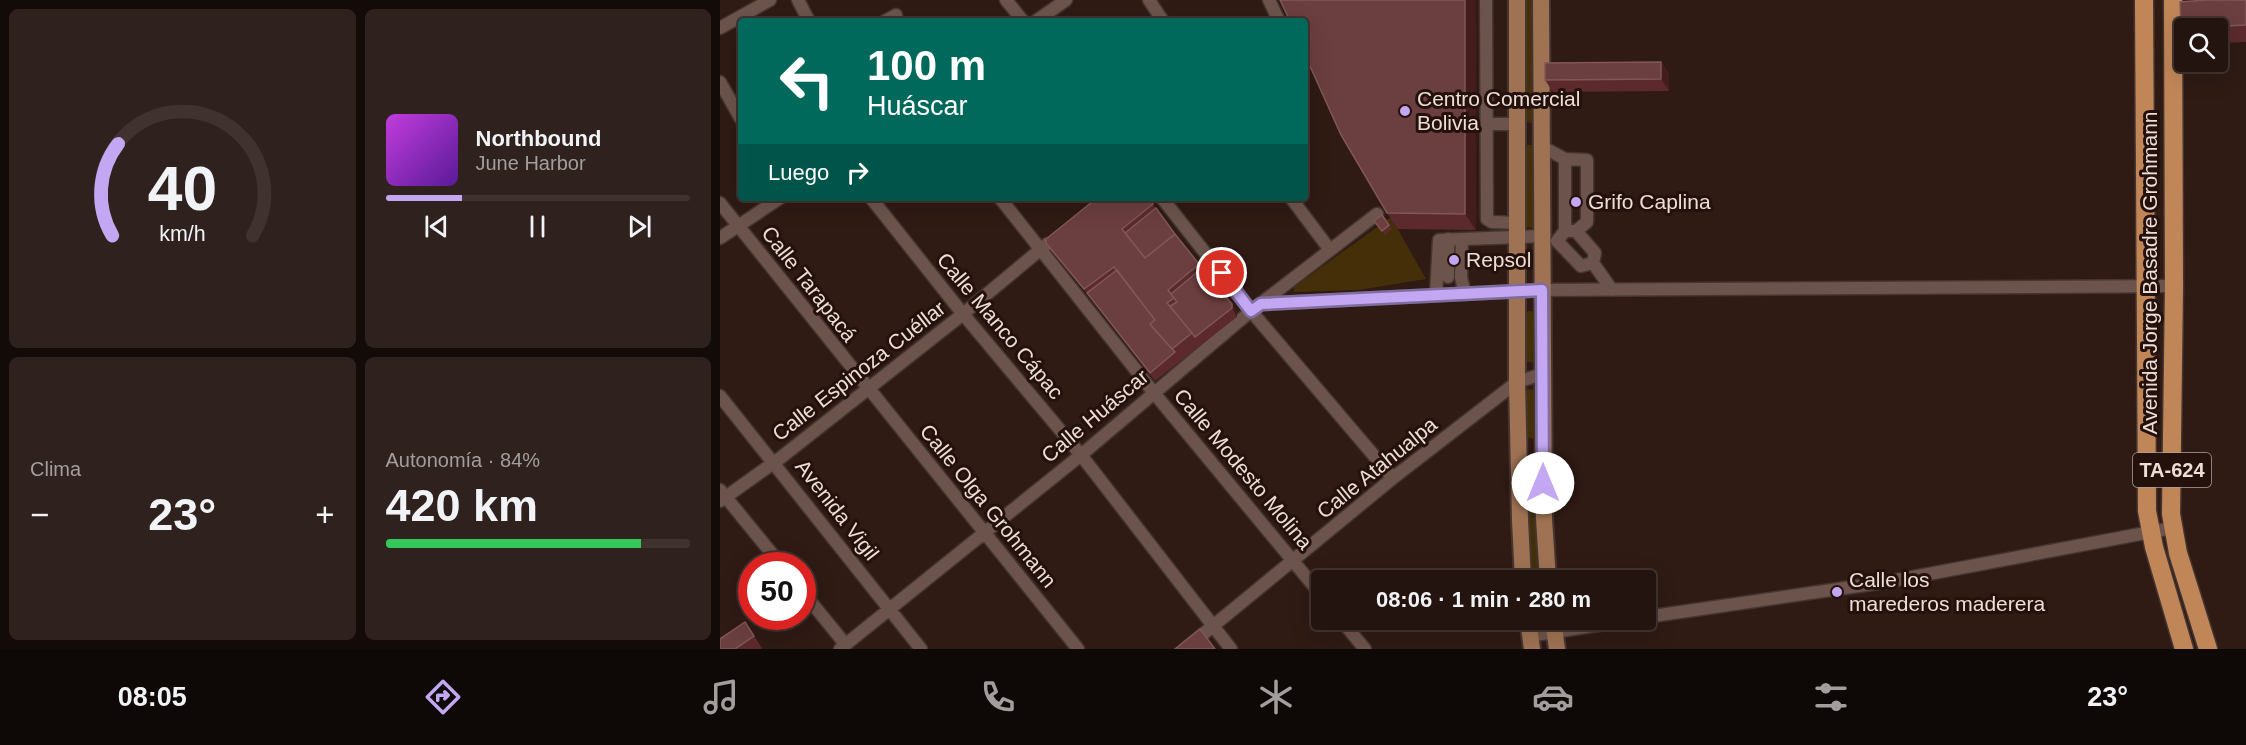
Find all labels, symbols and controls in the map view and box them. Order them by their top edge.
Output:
map controls [2174,18,2228,72]
button: search [2174,18,2228,72]
icon: left [768,42,846,120]
text: 100 m [867,42,986,89]
place label: Centro Comercial Bolivia [1417,87,1580,134]
text: Huáscar [867,91,968,121]
marker: Centro Comercial Bolivia [1398,104,1412,118]
street label: Avenida Jorge Basadre Grohmann [2138,112,2161,434]
text: Northbound [476,126,601,151]
text: June Harbor [476,152,586,174]
text: 40 [148,154,217,223]
icon: right [841,156,874,189]
text: Luego [768,160,829,185]
place label: Grifo Caplina [1588,190,1711,213]
marker: Grifo Caplina [1569,195,1583,209]
icon: previous [420,210,453,243]
icon: pause [521,210,554,243]
icon: next [623,210,656,243]
text: km/h [159,222,205,246]
street label: Calle Tarapacá [757,222,862,346]
pin [1196,247,1247,298]
street label: Calle Manco Cápac [933,248,1068,403]
place label: Repsol [1466,248,1531,271]
marker: Repsol [1447,253,1461,267]
icon: arrive [1205,256,1238,289]
street label: Calle Espinoza Cuéllar [768,296,949,445]
street label: Calle Huáscar [1037,364,1153,467]
street label: Calle Modesto Molina [1170,384,1317,554]
street label: Calle Atahualpa [1312,412,1441,523]
street label: Calle Olga Grohmann [916,420,1061,592]
text: Autonomía · 84% [386,449,540,471]
position arrow [1511,451,1575,515]
road number: TA-624 [2133,453,2211,487]
street label: Avenida Vigil [791,455,884,564]
text: Clima [30,458,81,480]
text: 420 km [386,480,538,531]
text: 23° [148,489,216,540]
text: − [30,496,49,533]
text: + [315,496,335,533]
speed limit sign: 50 [738,552,816,630]
place label: Calle los marederos maderera [1849,568,2045,615]
marker: Calle los marederos maderera [1830,585,1844,599]
text: 08:06 · 1 min · 280 m [1376,587,1591,612]
icon: directions [422,676,464,718]
icon: music [700,676,742,718]
icon: phone [977,676,1019,718]
icon: climate [1255,676,1297,718]
icon: car [1532,676,1574,718]
icon: filters [1810,676,1852,718]
text: 08:05 [118,682,187,712]
text: 23° [2087,682,2128,712]

